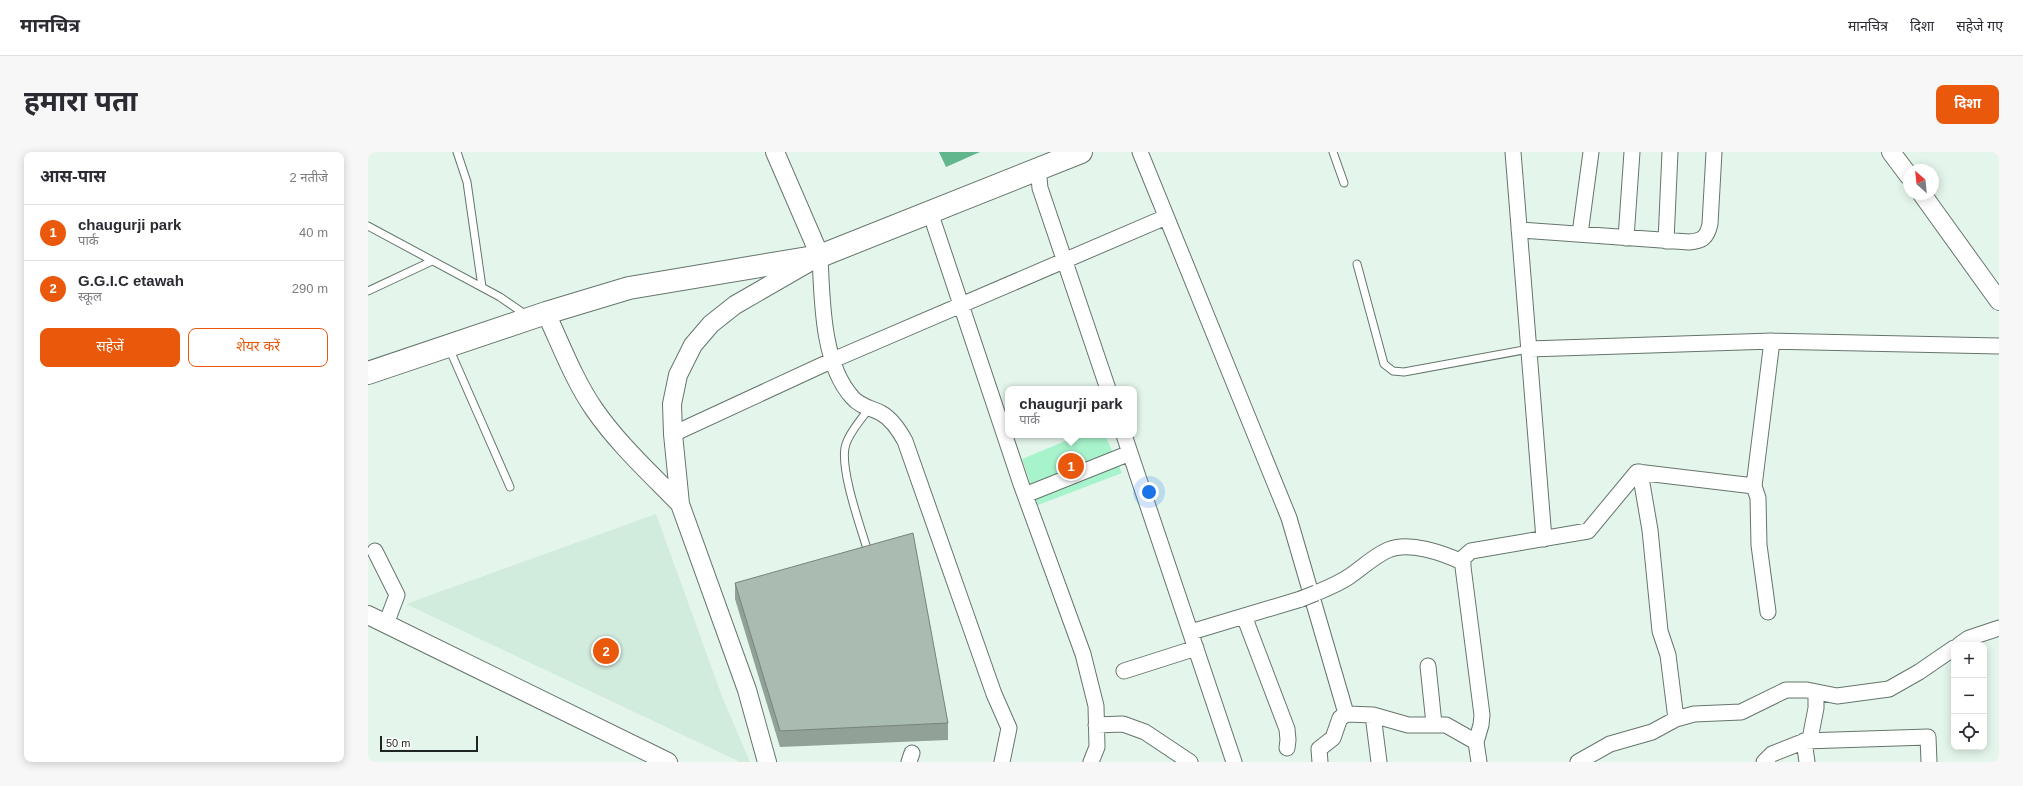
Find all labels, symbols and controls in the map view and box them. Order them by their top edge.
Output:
text: मानचित्र [20,15,80,36]
text: मानचित्र [1848,18,1888,34]
text: दिशा [1910,18,1934,34]
text: सहेजे गए [1956,18,2003,34]
button: दिशा [1936,85,1999,124]
text: हमारा पता [24,86,138,117]
north arrow [1903,164,1939,200]
text: आस-पास [40,167,106,186]
text: 2 नतीजे [290,170,328,185]
text: chaugurji park [78,216,181,233]
text: 1 [49,225,57,240]
text: 40 m [299,225,328,240]
text: पार्क [78,233,99,248]
text: G.G.I.C etawah [78,272,184,289]
text: 2 [49,281,57,296]
text: 290 m [292,281,328,296]
text: स्कूल [78,289,102,304]
button: सहेजें [40,328,180,367]
button: शेयर करें [188,328,328,367]
popup [1005,386,1137,438]
text: chaugurji park [1019,395,1123,412]
text: पार्क [1019,412,1040,427]
pin: 1 [1058,451,1084,481]
your location [1139,482,1159,502]
pin: 2 [593,636,619,666]
map controls [1951,642,1987,750]
button: + [1951,642,1987,678]
button: − [1951,678,1987,714]
button: locate [1951,714,1987,750]
scale bar [380,734,478,753]
text: 50 m [386,737,410,749]

